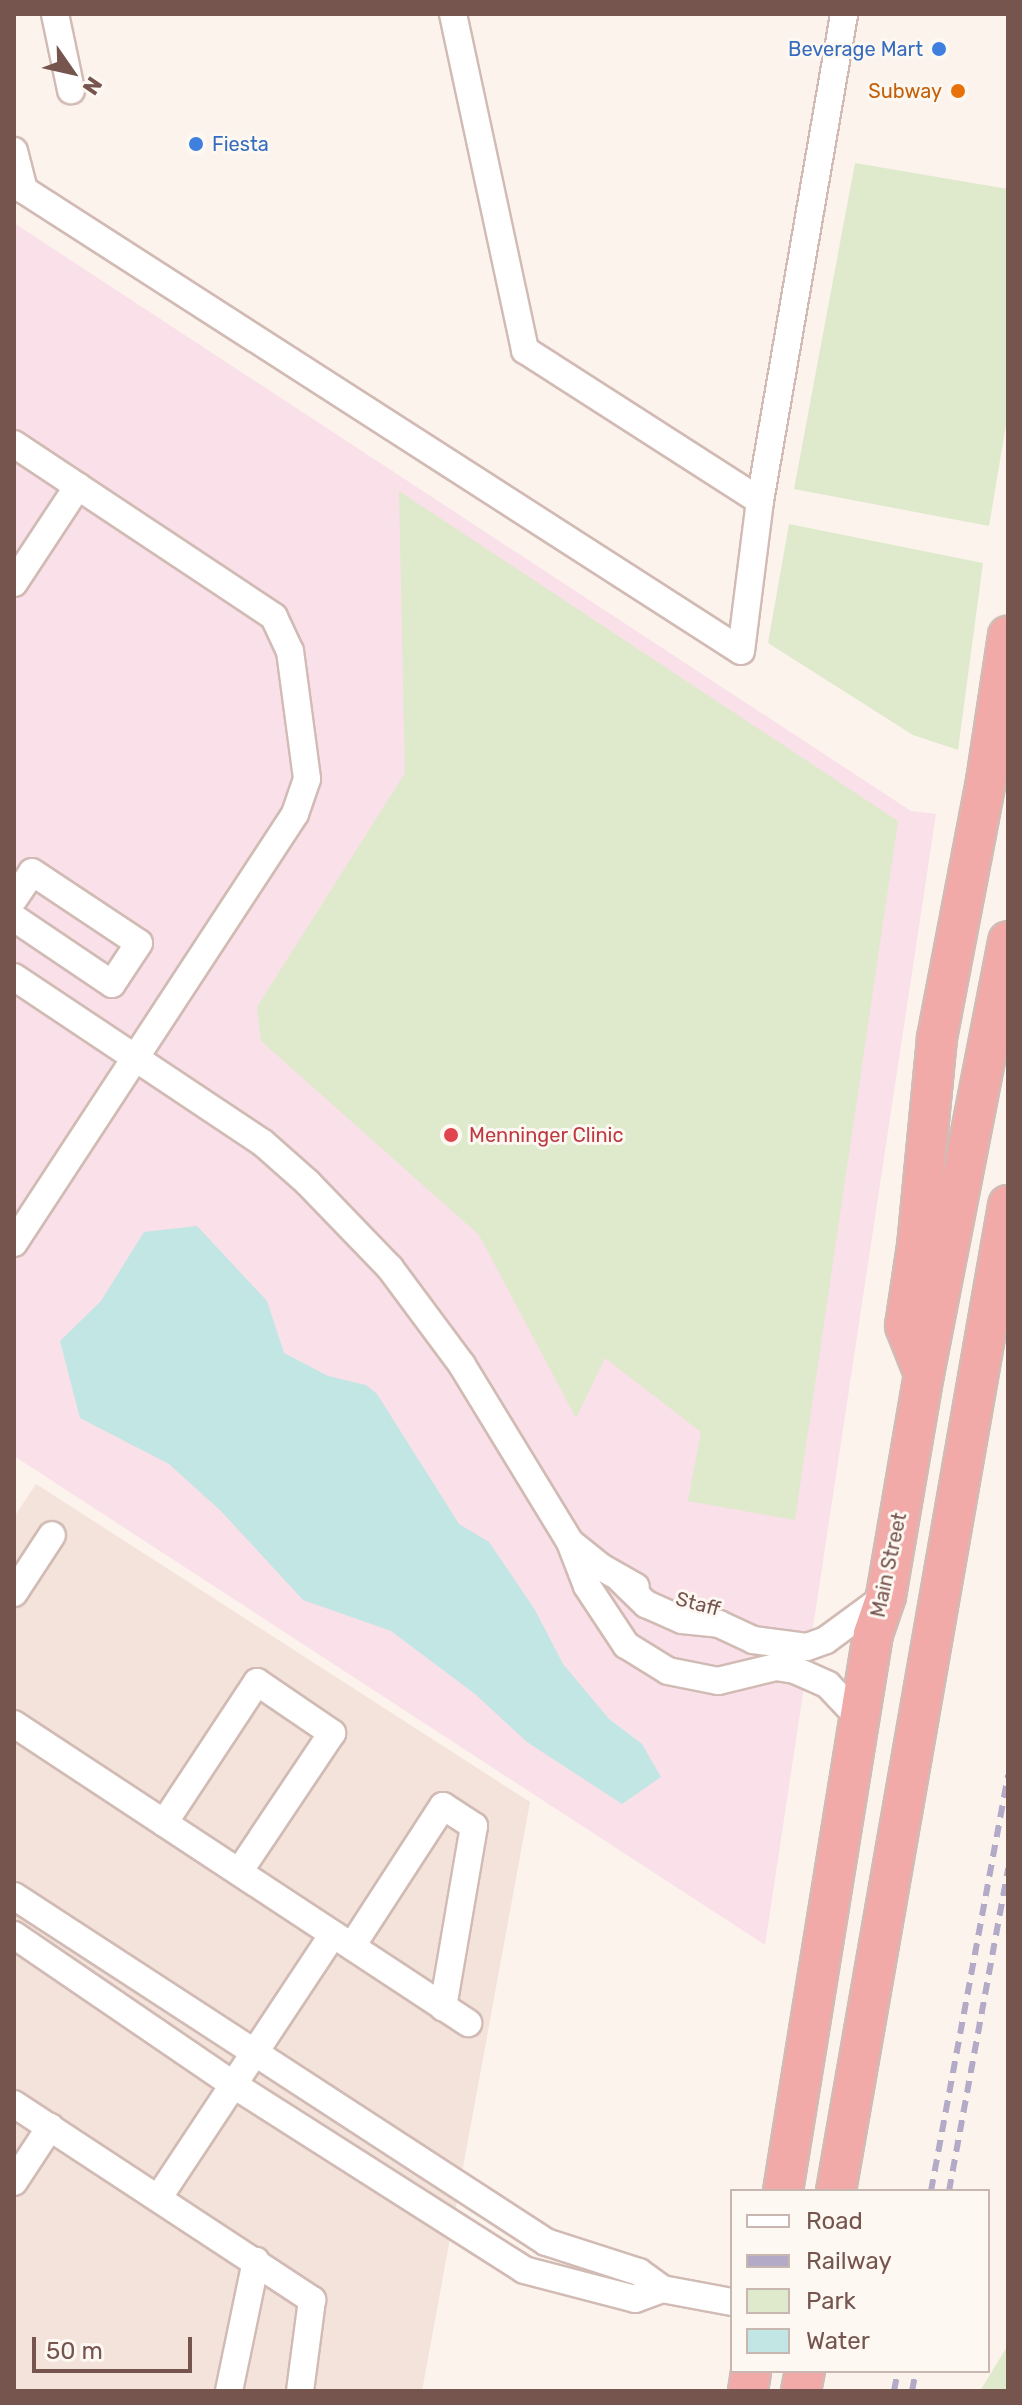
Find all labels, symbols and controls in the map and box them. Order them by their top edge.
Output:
north arrow [32,32,112,112]
place label: Beverage Mart [788,37,923,61]
marker: Beverage Mart [930,40,948,58]
text: N [77,72,108,100]
place label: Subway [868,79,942,103]
marker: Subway [949,82,967,100]
place label: Fiesta [212,132,269,156]
marker: Fiesta [187,135,205,153]
place label: Menninger Clinic [469,1123,624,1147]
marker: Menninger Clinic [440,1124,462,1146]
street label: Main Street [866,1510,912,1620]
street label: Staff [673,1587,723,1621]
legend [730,2189,990,2373]
text: Road [806,2207,863,2235]
text: Railway [806,2247,892,2275]
text: Park [806,2287,856,2315]
scale bar [36,2321,196,2371]
text: Water [806,2327,870,2355]
text: 50 m [46,2337,103,2365]

